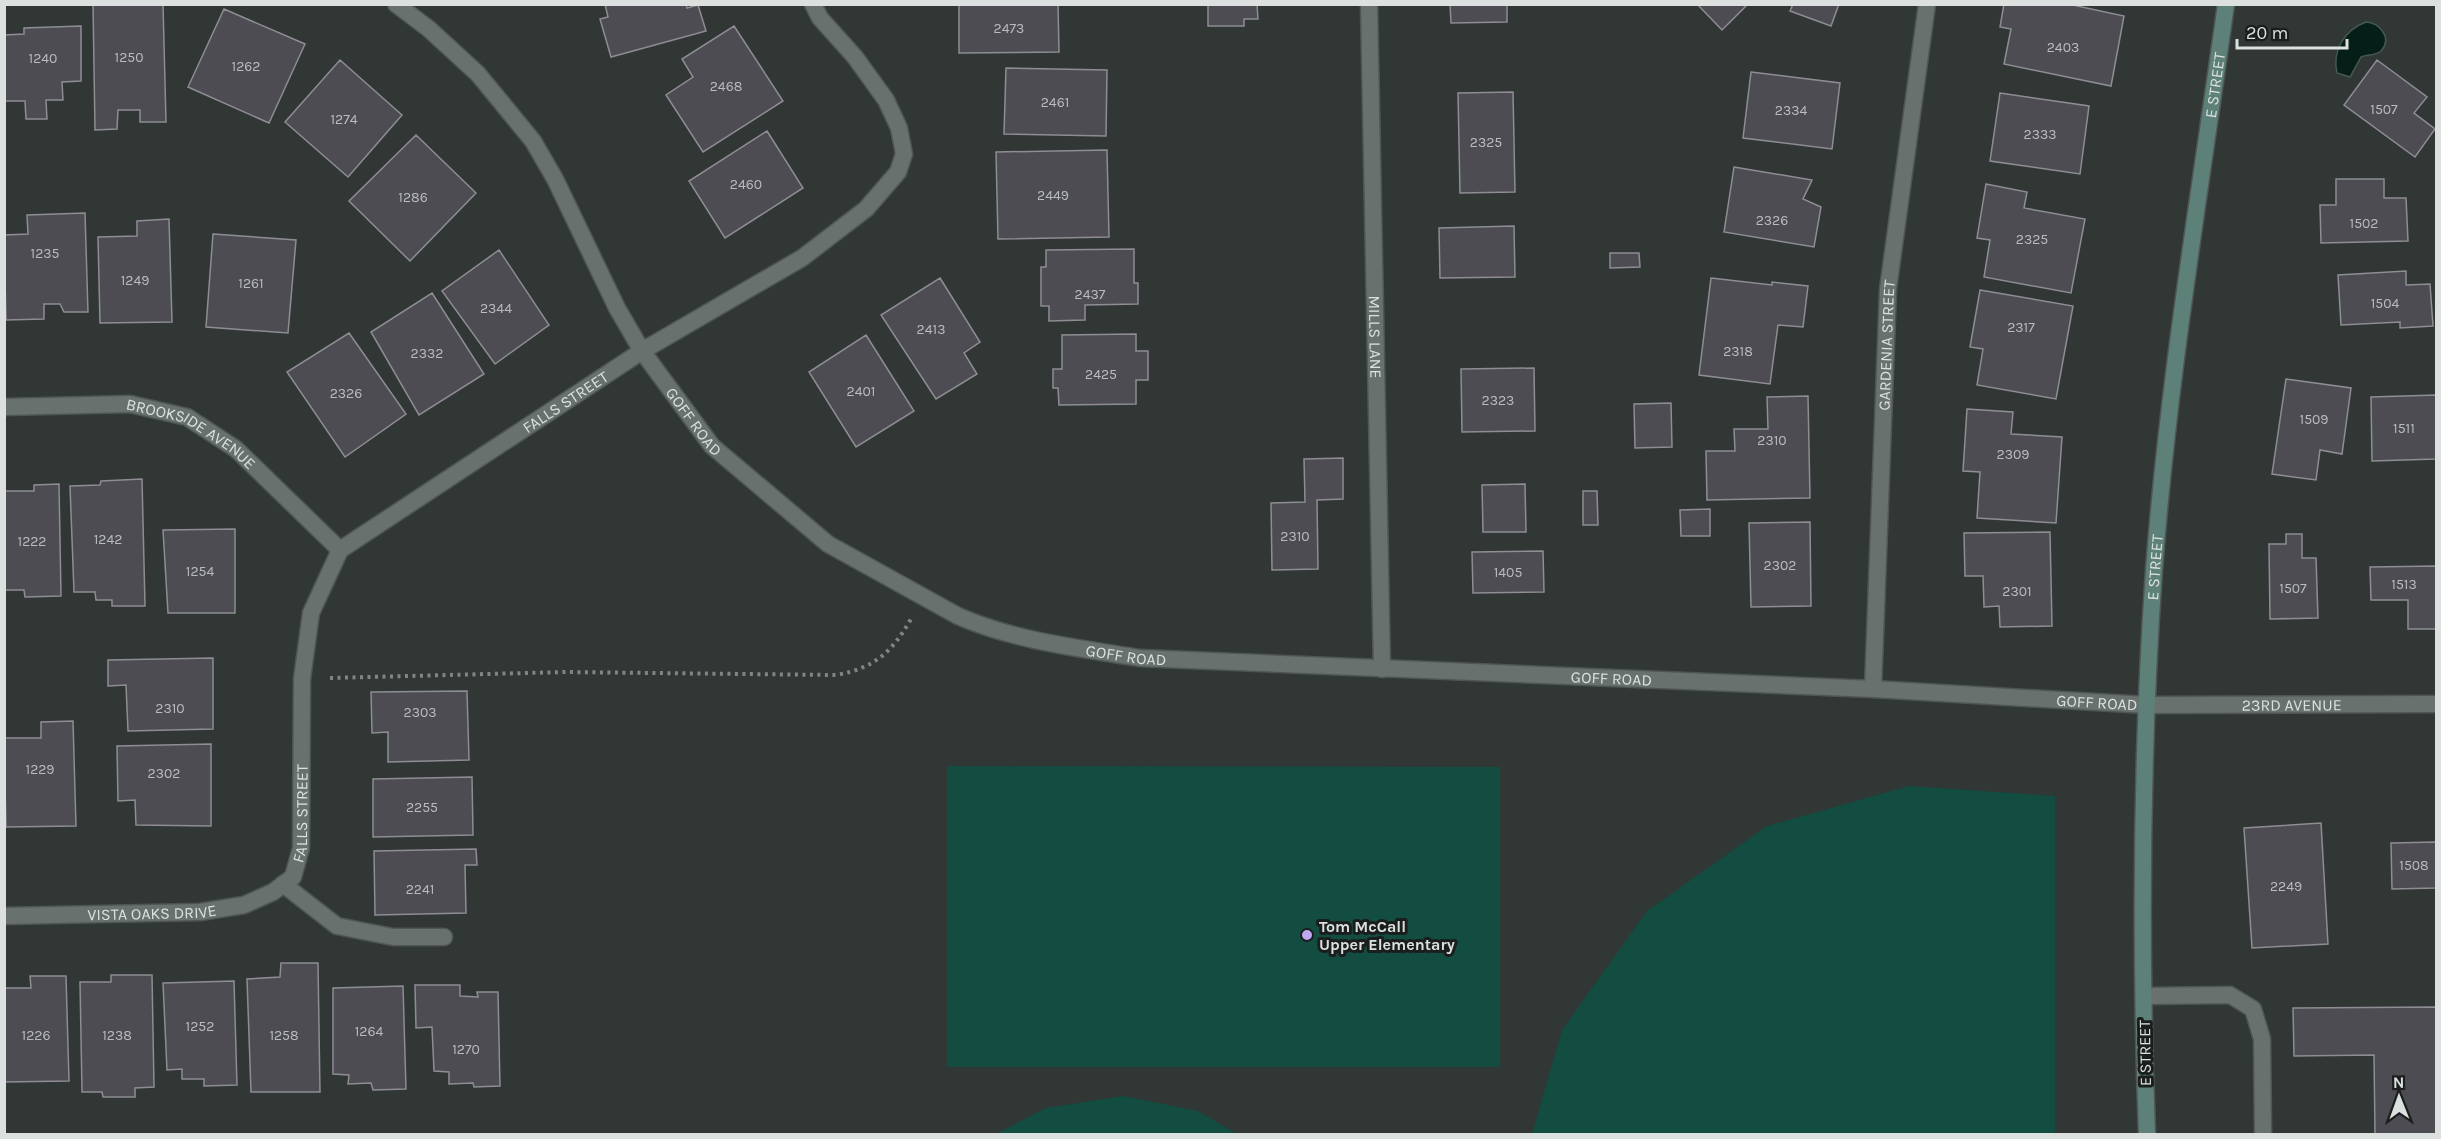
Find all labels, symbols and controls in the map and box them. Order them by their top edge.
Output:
scale bar [2237,12,2346,50]
house number: 2473 [994,20,1024,37]
text: 20 m [2246,22,2288,44]
house number: 2403 [2047,39,2079,56]
house number: 1250 [115,49,143,66]
house number: 1240 [29,50,57,67]
street label: E STREET [2200,51,2229,119]
house number: 1262 [232,58,260,75]
house number: 2468 [710,78,742,95]
house number: 2461 [1041,94,1069,111]
house number: 1507 [2370,101,2398,118]
house number: 2334 [1775,102,1807,119]
house number: 1274 [330,111,358,128]
house number: 2333 [2024,126,2056,143]
house number: 2325 [1470,134,1502,151]
house number: 2460 [730,176,762,193]
house number: 2449 [1037,187,1069,204]
house number: 1286 [398,189,428,206]
house number: 2326 [1756,212,1788,229]
house number: 1502 [2350,215,2378,232]
house number: 2325 [2016,231,2048,248]
house number: 1235 [31,245,60,262]
house number: 1249 [121,272,149,289]
house number: 1261 [238,275,264,292]
street label: GARDENIA STREET [1874,279,1899,411]
house number: 2437 [1075,286,1106,303]
street label: MILLS LANE [1365,295,1386,379]
house number: 1504 [2371,295,2400,312]
house number: 2344 [480,300,512,317]
house number: 2317 [2007,319,2035,336]
house number: 2413 [917,321,945,338]
house number: 2318 [1723,343,1753,360]
house number: 2332 [411,345,443,362]
house number: 2425 [1085,366,1117,383]
street label: FALLS STREET [519,367,612,437]
street label: GOFF ROAD [662,383,726,460]
house number: 2401 [847,383,875,400]
house number: 2326 [330,385,362,402]
house number: 2323 [1482,392,1514,409]
street label: BROOKSIDE AVENUE [125,394,260,473]
house number: 1509 [2300,411,2328,428]
house number: 1511 [2393,420,2415,437]
house number: 2310 [1757,432,1787,449]
house number: 2309 [1997,446,2029,463]
house number: 2310 [1280,528,1310,545]
house number: 1242 [94,531,122,548]
house number: 1222 [18,533,46,550]
street label: E STREET [2143,533,2166,601]
house number: 2302 [1764,557,1796,574]
house number: 1254 [186,563,214,580]
house number: 1405 [1494,564,1522,581]
house number: 1513 [2391,576,2417,593]
house number: 1507 [2279,580,2307,597]
house number: 2301 [2002,583,2032,600]
street label: GOFF ROAD [1084,640,1167,669]
street label: GOFF ROAD [1570,667,1652,689]
street label: GOFF ROAD [2056,690,2138,714]
street label: 23RD AVENUE [2242,695,2342,714]
house number: 2310 [155,700,185,717]
house number: 2303 [404,704,436,721]
house number: 1229 [26,761,54,778]
street label: FALLS STREET [288,764,311,865]
house number: 2302 [148,765,180,782]
house number: 2255 [406,799,438,816]
house number: 1508 [2399,857,2429,874]
house number: 2249 [2270,878,2302,895]
house number: 2241 [406,881,434,898]
street label: VISTA OAKS DRIVE [87,900,218,924]
place label: Tom McCall Upper Elementary [1319,917,1455,954]
marker: Tom McCall Upper Elementary [1300,928,1314,942]
house number: 1252 [186,1018,214,1035]
street label: E STREET [2135,1020,2155,1086]
house number: 1264 [355,1023,383,1040]
house number: 1226 [22,1027,50,1044]
house number: 1238 [102,1027,132,1044]
house number: 1258 [269,1027,299,1044]
house number: 1270 [452,1041,480,1058]
north arrow [2369,1067,2429,1127]
text: N [2393,1073,2405,1092]

